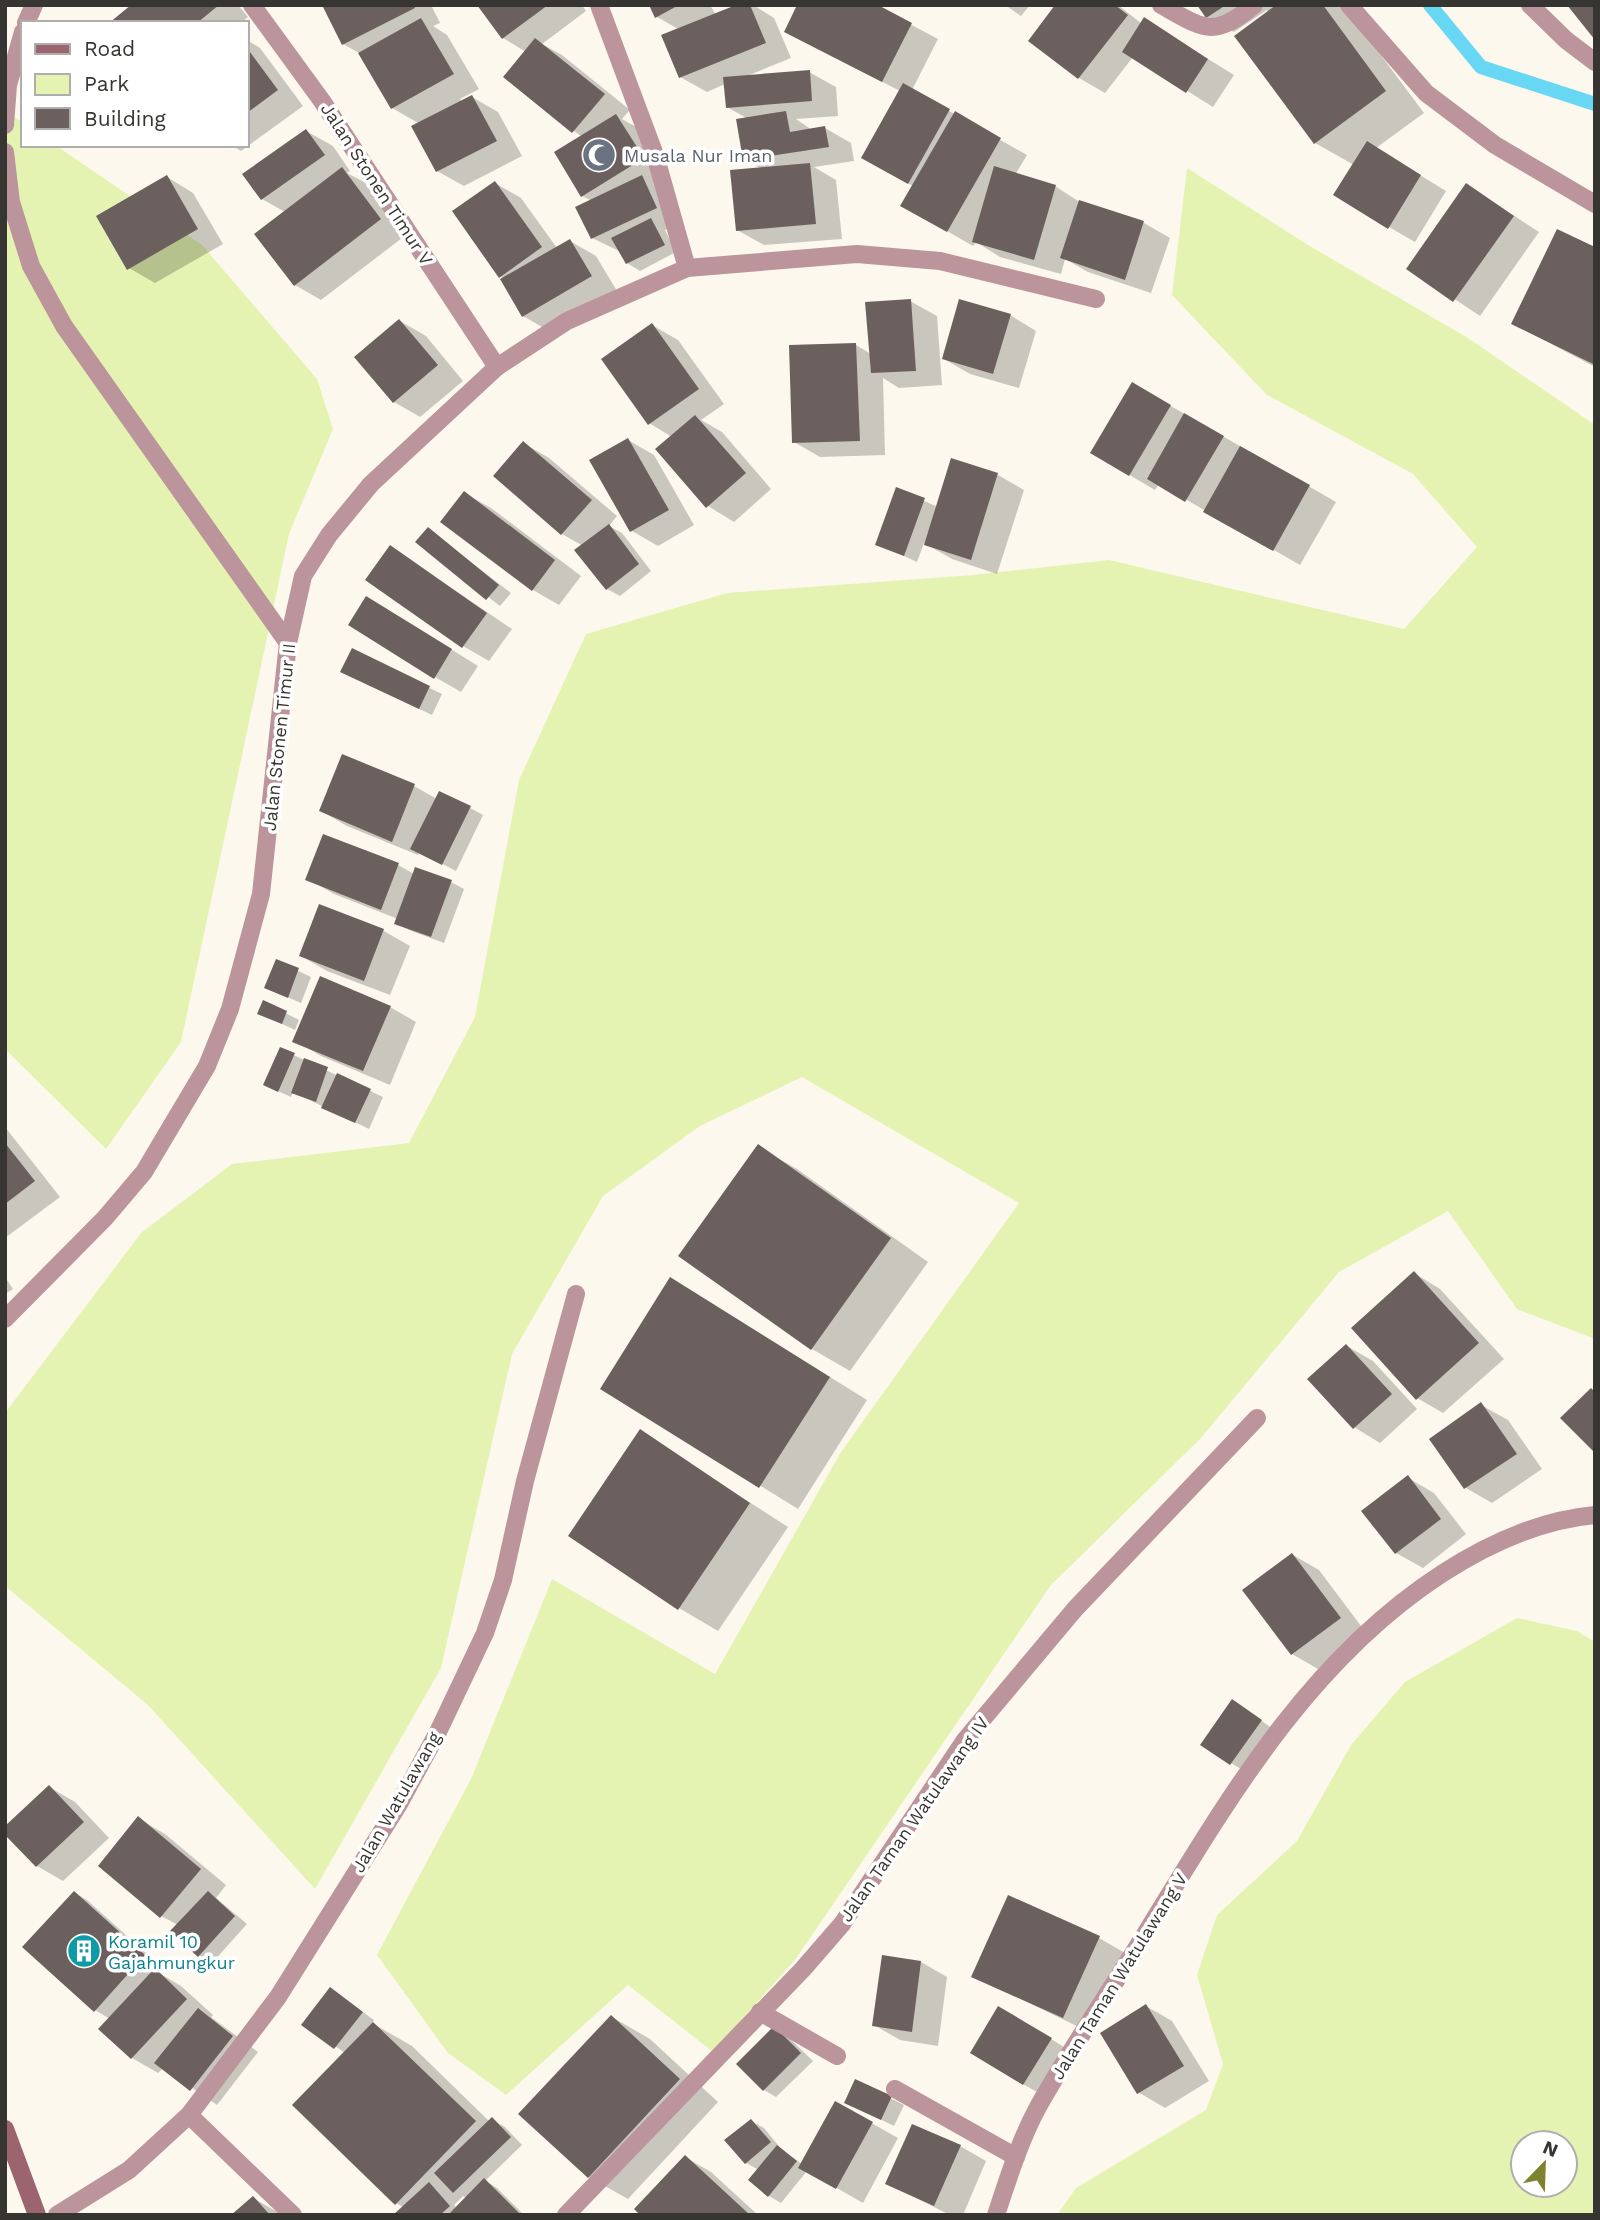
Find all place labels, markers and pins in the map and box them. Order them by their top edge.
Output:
mosque icon: Musala Nur Iman [580,136,618,174]
place label: Musala Nur Iman [624,145,772,166]
place label: Koramil 10 Gajahmungkur [108,1931,235,1973]
building icon: Koramil 10 Gajahmungkur [65,1932,103,1970]

